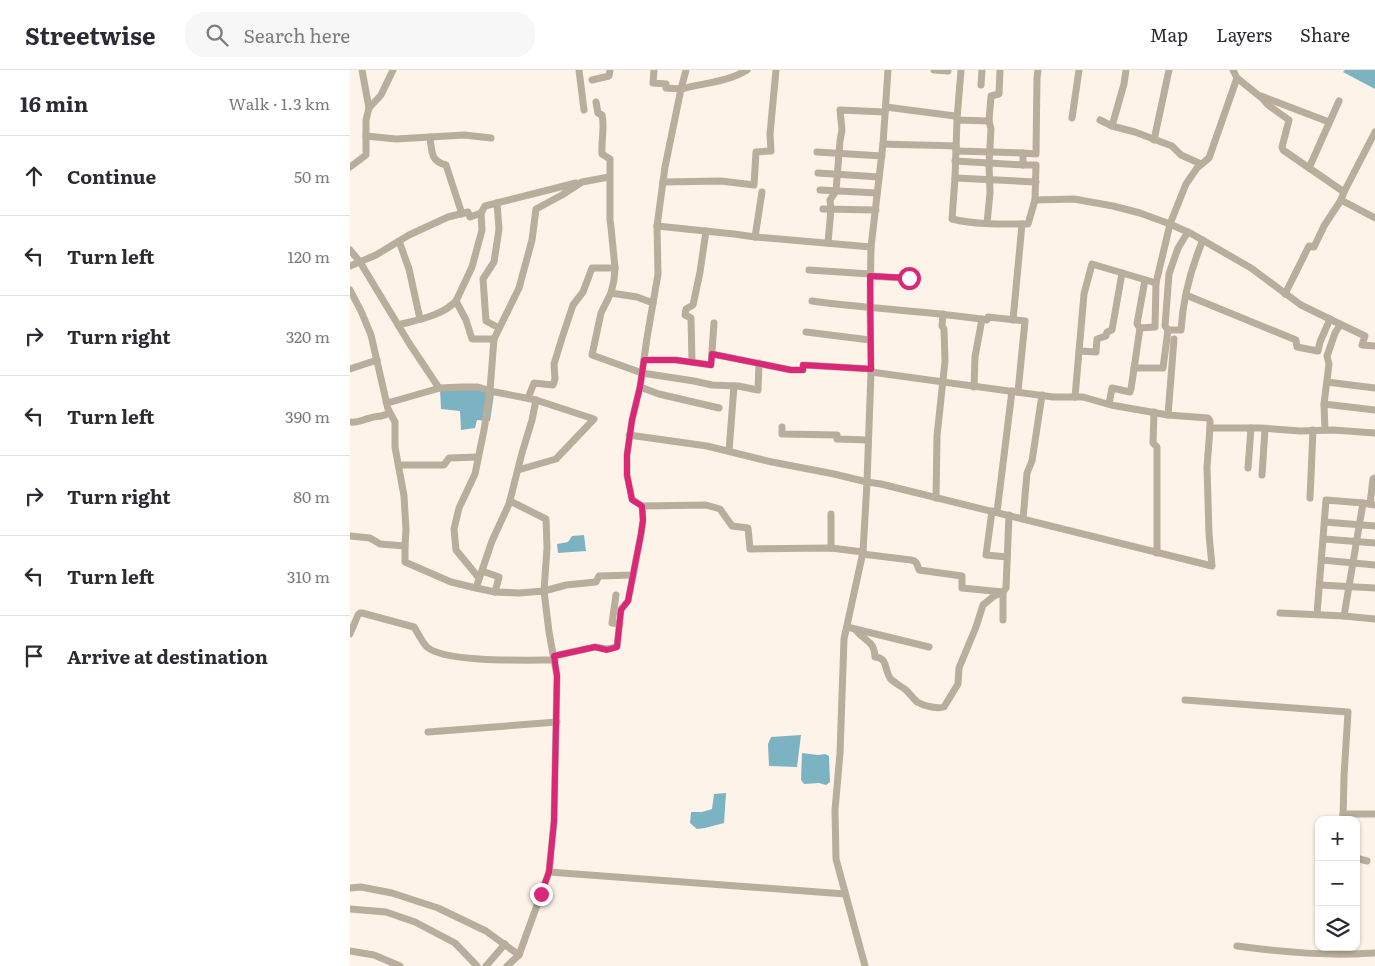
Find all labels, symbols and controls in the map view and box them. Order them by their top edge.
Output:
search box [185,12,535,57]
text: Streetwise [25,17,155,52]
icon: search [203,21,231,49]
text: Search here [243,21,350,49]
text: Map [1150,21,1188,48]
text: Layers [1216,21,1272,48]
text: Share [1300,21,1350,48]
text: 16 min [20,87,88,118]
text: Walk · 1.3 km [228,91,330,115]
icon: ahead [20,162,48,190]
text: Continue [67,162,156,190]
text: 50 m [294,164,330,188]
icon: left [20,242,48,270]
text: Turn left [67,242,154,270]
text: 120 m [287,244,330,268]
route start [898,267,921,290]
icon: right [20,322,48,350]
text: Turn right [67,322,171,350]
text: 320 m [286,324,330,348]
icon: left [20,402,48,430]
text: Turn left [67,402,154,430]
text: 390 m [285,404,330,428]
icon: right [20,482,48,510]
text: Turn right [67,482,171,510]
text: 80 m [293,484,330,508]
icon: left [20,562,48,590]
text: Turn left [67,562,154,590]
text: 310 m [287,564,330,588]
icon: arrive [20,642,48,670]
text: Arrive at destination [67,642,268,670]
map controls [1315,816,1360,951]
button: + [1315,816,1360,861]
button: − [1315,861,1360,906]
route end [530,883,553,906]
button: layers [1315,906,1360,951]

